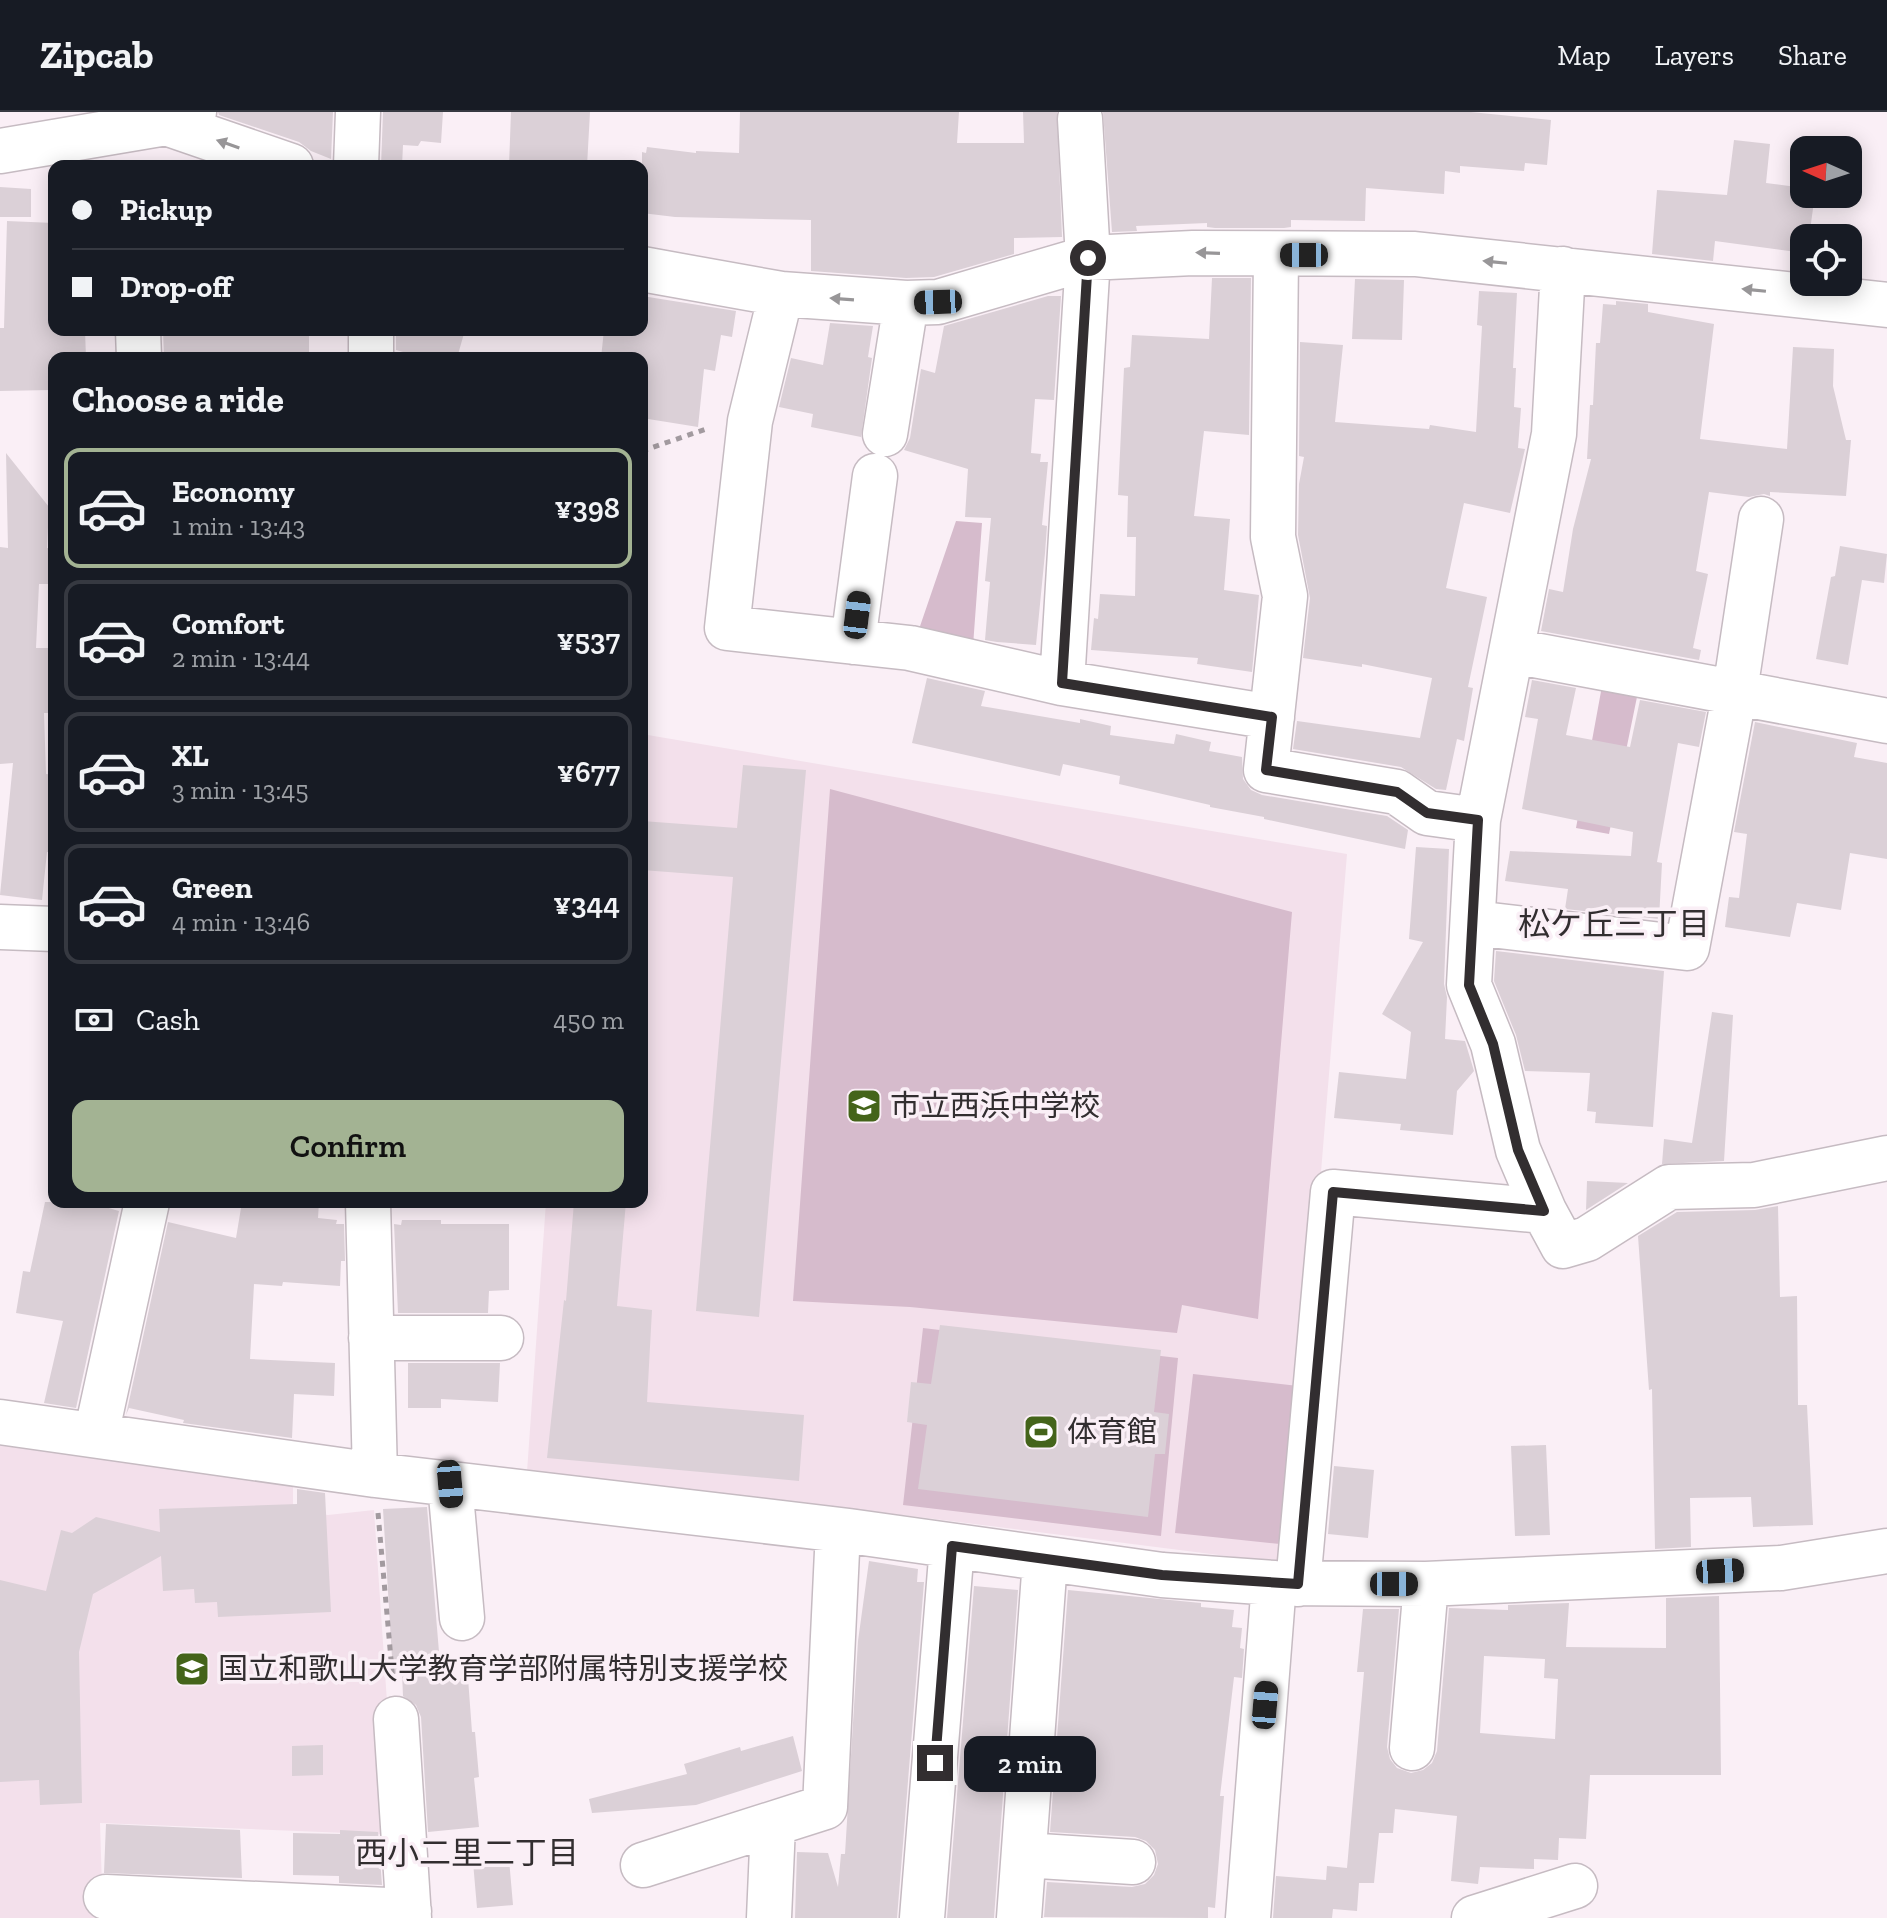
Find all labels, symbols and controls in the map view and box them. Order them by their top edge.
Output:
text: Zipcab [40,32,154,78]
text: Map [1557,39,1611,72]
text: Layers [1655,39,1734,72]
text: Share [1778,39,1847,72]
north arrow [1790,136,1862,208]
map controls [1790,136,1862,296]
one-way arrow [216,138,240,150]
text: Pickup [120,192,212,228]
button: locate [1790,224,1862,296]
route start [1070,240,1106,276]
car [1280,243,1328,267]
one-way arrow [1195,247,1220,260]
one-way arrow [1482,256,1507,269]
text: Drop-off [120,269,232,305]
one-way arrow [1741,284,1766,297]
car [914,289,962,315]
one-way arrow [829,292,854,305]
text: Choose a ride [72,378,284,421]
icon: car [76,472,148,544]
text: Economy [172,474,295,510]
text: ¥398 [555,490,620,526]
text: 1 min · 13:43 [172,510,305,542]
car [842,590,872,640]
icon: car [76,604,148,676]
text: Comfort [172,606,284,642]
text: ¥537 [557,622,620,658]
text: 2 min · 13:44 [172,642,310,674]
icon: car [76,736,148,808]
text: XL [172,738,209,774]
text: ¥677 [557,754,620,790]
text: 3 min · 13:45 [172,774,309,806]
icon: car [76,868,148,940]
text: Green [172,870,252,906]
text: ¥344 [553,886,620,922]
district label: 松ケ丘三丁目 [1518,905,1710,943]
text: 4 min · 13:46 [172,906,310,938]
icon: cash [72,998,116,1042]
text: Cash [136,1002,200,1038]
text: 450 m [553,1004,624,1036]
school or university icon: 市立西浜中学校 [845,1087,883,1125]
place label: 市立西浜中学校 [890,1088,1100,1124]
button: Confirm [72,1100,624,1192]
sports icon: 体育館 [1022,1413,1060,1451]
place label: 体育館 [1067,1414,1157,1450]
car [436,1459,464,1509]
car [1695,1558,1745,1584]
car [1370,1572,1418,1596]
school or university icon: 国立和歌山大学教育学部附属特別支援学校 [173,1650,211,1688]
place label: 国立和歌山大学教育学部附属特別支援学校 [218,1651,788,1687]
car [1251,1680,1279,1730]
callout: 2 min [963,1735,1095,1791]
route end [917,1745,953,1781]
text: 2 min [998,1748,1062,1780]
district label: 西小二里二丁目 [355,1834,579,1872]

